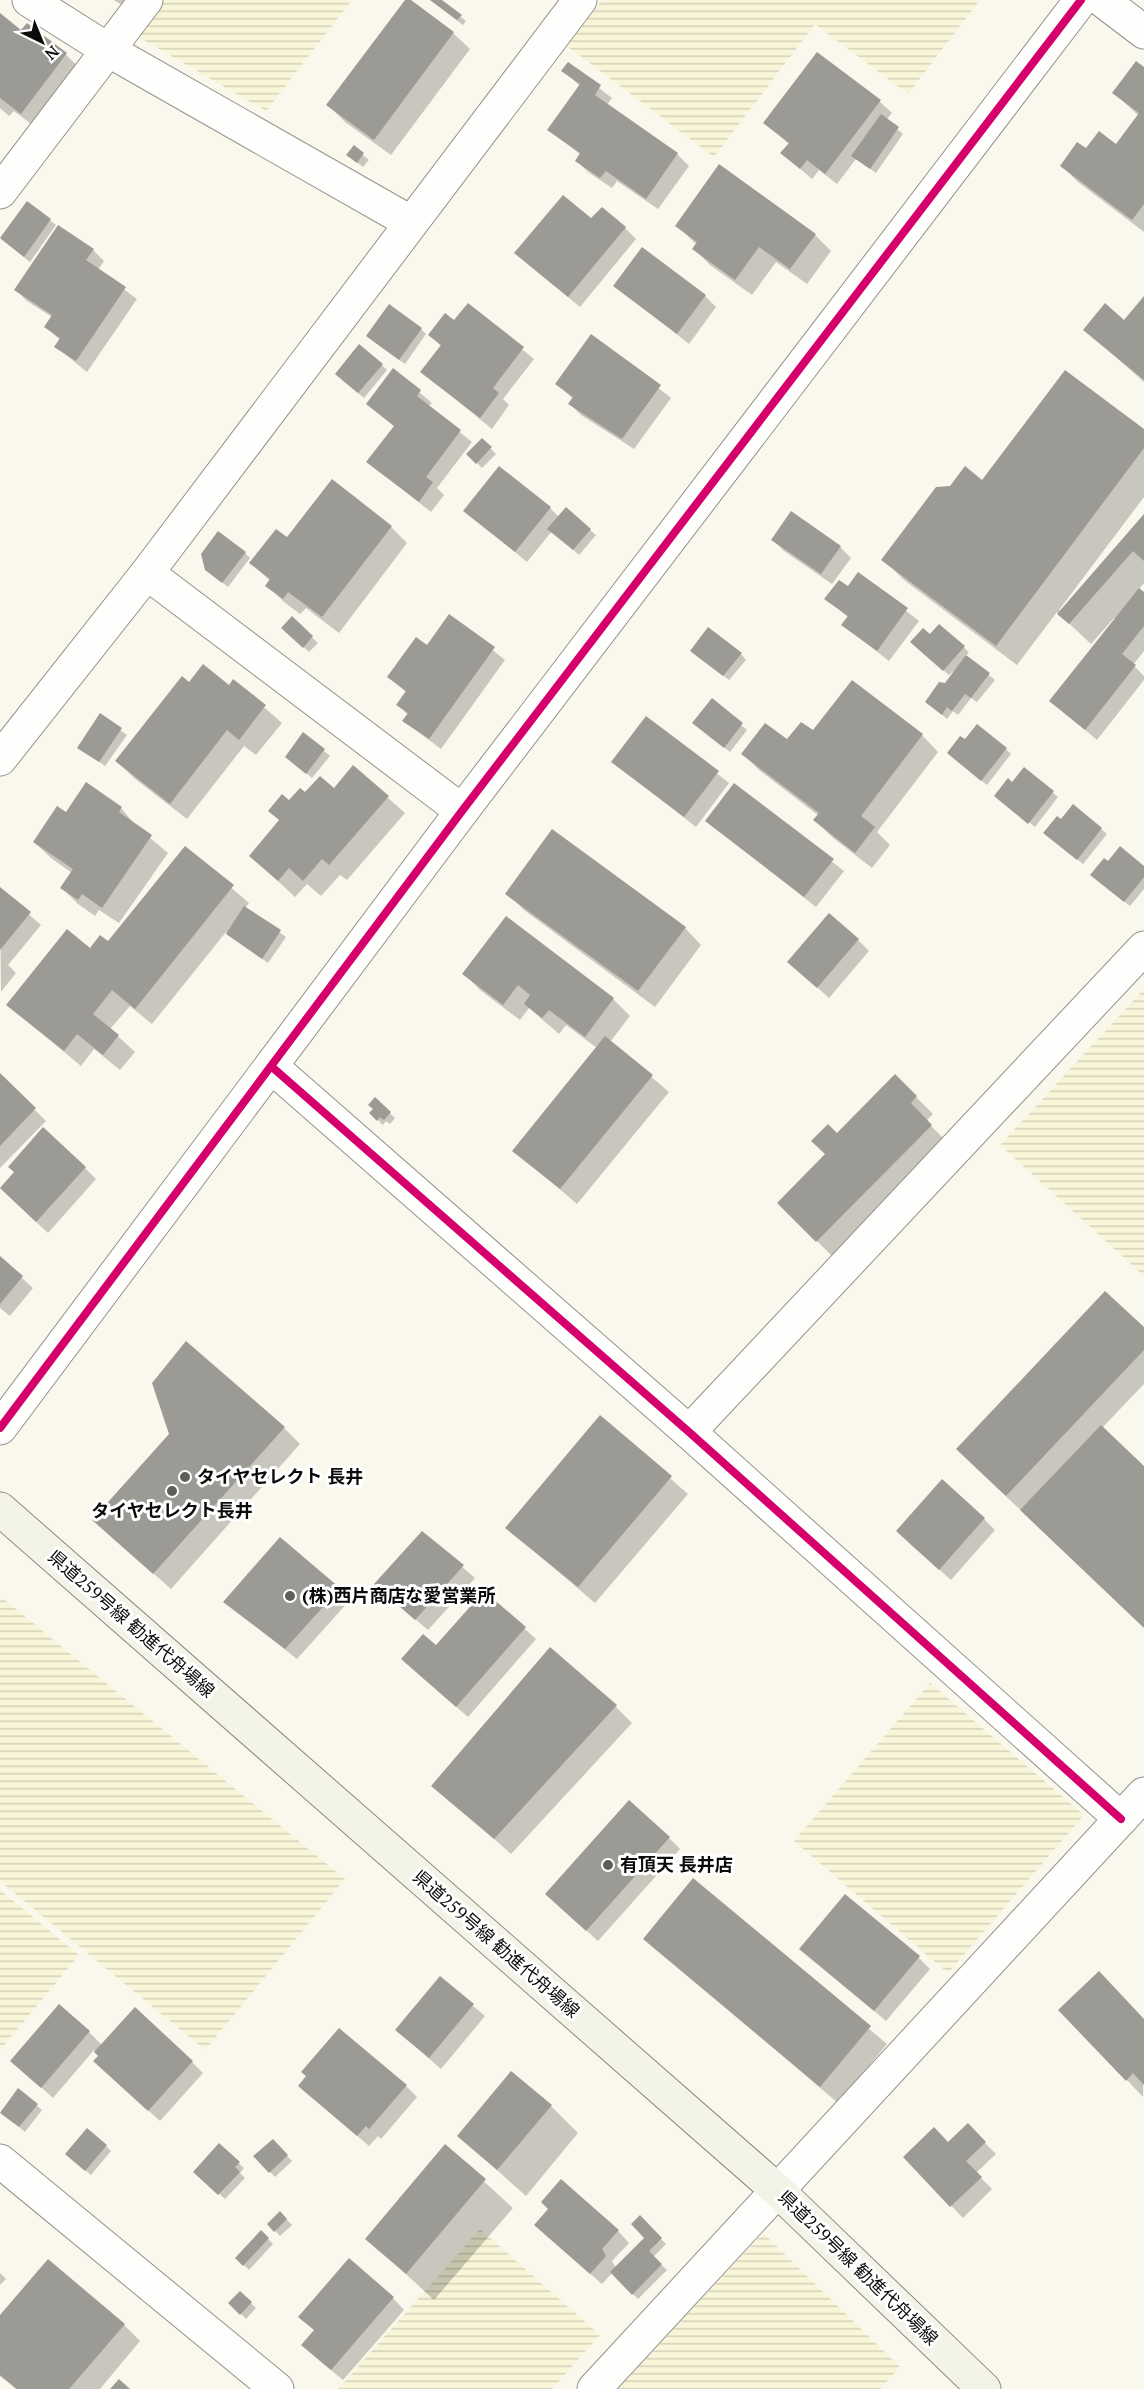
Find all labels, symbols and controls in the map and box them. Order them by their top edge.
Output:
north arrow [12,12,72,72]
text: N [40,41,64,65]
place label: タイヤセレクト 長井 [197,1464,363,1488]
marker: タイヤセレクト 長井 [178,1470,192,1484]
marker: タイヤセレクト長井 [165,1484,179,1498]
place label: タイヤセレクト長井 [91,1498,253,1522]
street label: 県道259号線 勧進代舟場線 [43,1544,220,1702]
place label: (株)西片商店な愛営業所 [302,1583,496,1607]
marker: (株)西片商店な愛営業所 [283,1589,297,1603]
place label: 有頂天 長井店 [620,1852,733,1876]
marker: 有頂天 長井店 [601,1858,615,1872]
street label: 県道259号線 勧進代舟場線 [408,1864,585,2022]
street label: 県道259号線 勧進代舟場線 [774,2185,944,2350]

